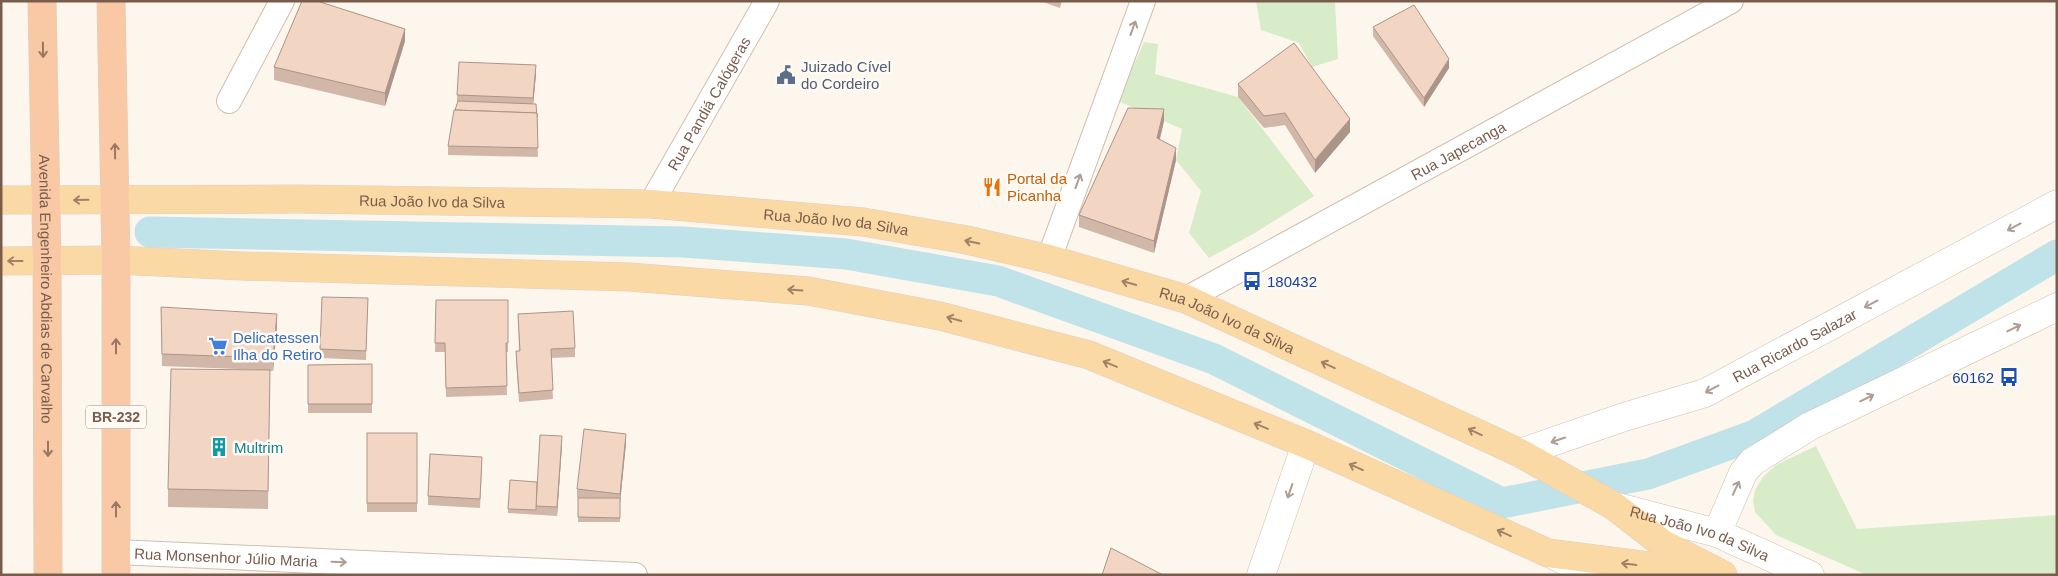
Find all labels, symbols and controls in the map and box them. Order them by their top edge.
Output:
one-way arrow [1129,21,1138,36]
street label: Rua Pandiá Calógeras [664,34,753,173]
one-way arrow [38,42,47,58]
place label: Juizado Cível do Cordeiro [801,58,891,92]
public building icon: Juizado Cível do Cordeiro [775,64,797,86]
street label: Rua Japecanga [1408,117,1509,183]
one-way arrow [110,143,120,160]
street label: Avenida Engenheiro Abdias de Carvalho [36,154,56,424]
place label: Portal da Picanha [1007,170,1068,204]
one-way arrow [1074,173,1083,189]
restaurant icon: Portal da Picanha [981,176,1003,198]
street label: Rua João Ivo da Silva [359,191,506,210]
one-way arrow [74,195,90,205]
street label: Rua João Ivo da Silva [763,205,911,238]
one-way arrow [2006,222,2021,232]
one-way arrow [965,236,981,246]
one-way arrow [7,256,23,265]
bus stop icon: 180432 [1241,270,1263,292]
place label: 180432 [1267,273,1317,290]
one-way arrow [1122,277,1138,287]
street label: Rua João Ivo da Silva [1157,283,1298,357]
one-way arrow [787,285,803,294]
one-way arrow [1863,299,1878,309]
street label: Rua Ricardo Salazar [1729,305,1859,385]
one-way arrow [947,314,963,324]
one-way arrow [2006,323,2021,332]
place label: Delicatessen Ilha do Retiro [233,329,322,363]
supermarket icon: Delicatessen Ilha do Retiro [207,335,229,357]
one-way arrow [111,338,121,354]
one-way arrow [1103,359,1118,368]
one-way arrow [1321,359,1336,369]
bus stop icon: 60162 [1998,366,2020,388]
place label: 60162 [1952,369,1994,386]
one-way arrow [1705,385,1720,394]
one-way arrow [1859,393,1874,403]
road number: BR-232 [86,406,146,428]
one-way arrow [1253,421,1269,430]
one-way arrow [1468,427,1483,437]
one-way arrow [1550,435,1566,445]
building icon: Multrim [208,436,230,458]
place label: Multrim [234,439,283,456]
one-way arrow [43,440,53,457]
one-way arrow [1349,462,1364,471]
one-way arrow [1731,480,1741,495]
one-way arrow [1285,482,1294,498]
one-way arrow [111,501,121,517]
street label: Rua João Ivo da Silva [1628,502,1773,564]
one-way arrow [1497,528,1512,538]
street label: Rua Monsenhor Júlio Maria [134,544,319,569]
one-way arrow [330,557,347,567]
one-way arrow [1621,559,1637,569]

